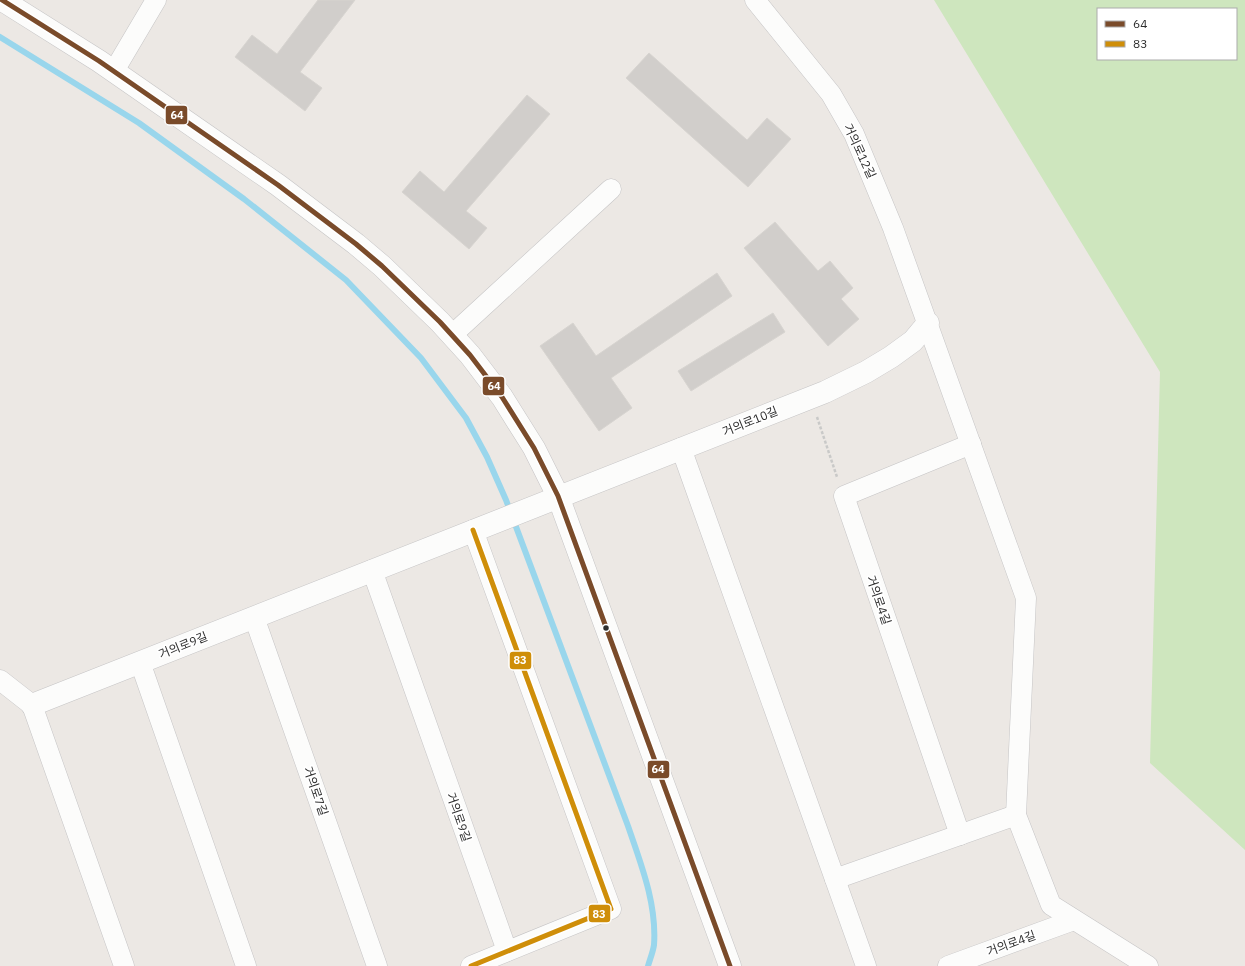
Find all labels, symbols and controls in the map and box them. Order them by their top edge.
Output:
legend [1097,8,1237,60]
text: 64 [1133,16,1147,31]
text: 83 [1133,36,1147,51]
line badge: 64 [165,105,188,125]
text: 64 [170,108,184,122]
street label: 거의로12길 [841,121,879,181]
line badge: 64 [482,376,505,396]
text: 64 [487,379,501,393]
street label: 거의로10길 [720,403,780,439]
street label: 거의로4길 [864,573,894,627]
unlabelled marker [601,623,611,633]
street label: 거의로9길 [156,628,210,662]
line badge: 83 [509,651,532,670]
text: 83 [513,653,527,667]
line badge: 64 [647,760,670,779]
text: 64 [651,762,665,776]
street label: 거의로7길 [301,764,331,818]
street label: 거의로9길 [444,790,474,844]
line badge: 83 [588,904,611,923]
text: 83 [592,907,606,921]
street label: 거의로4길 [984,927,1038,959]

